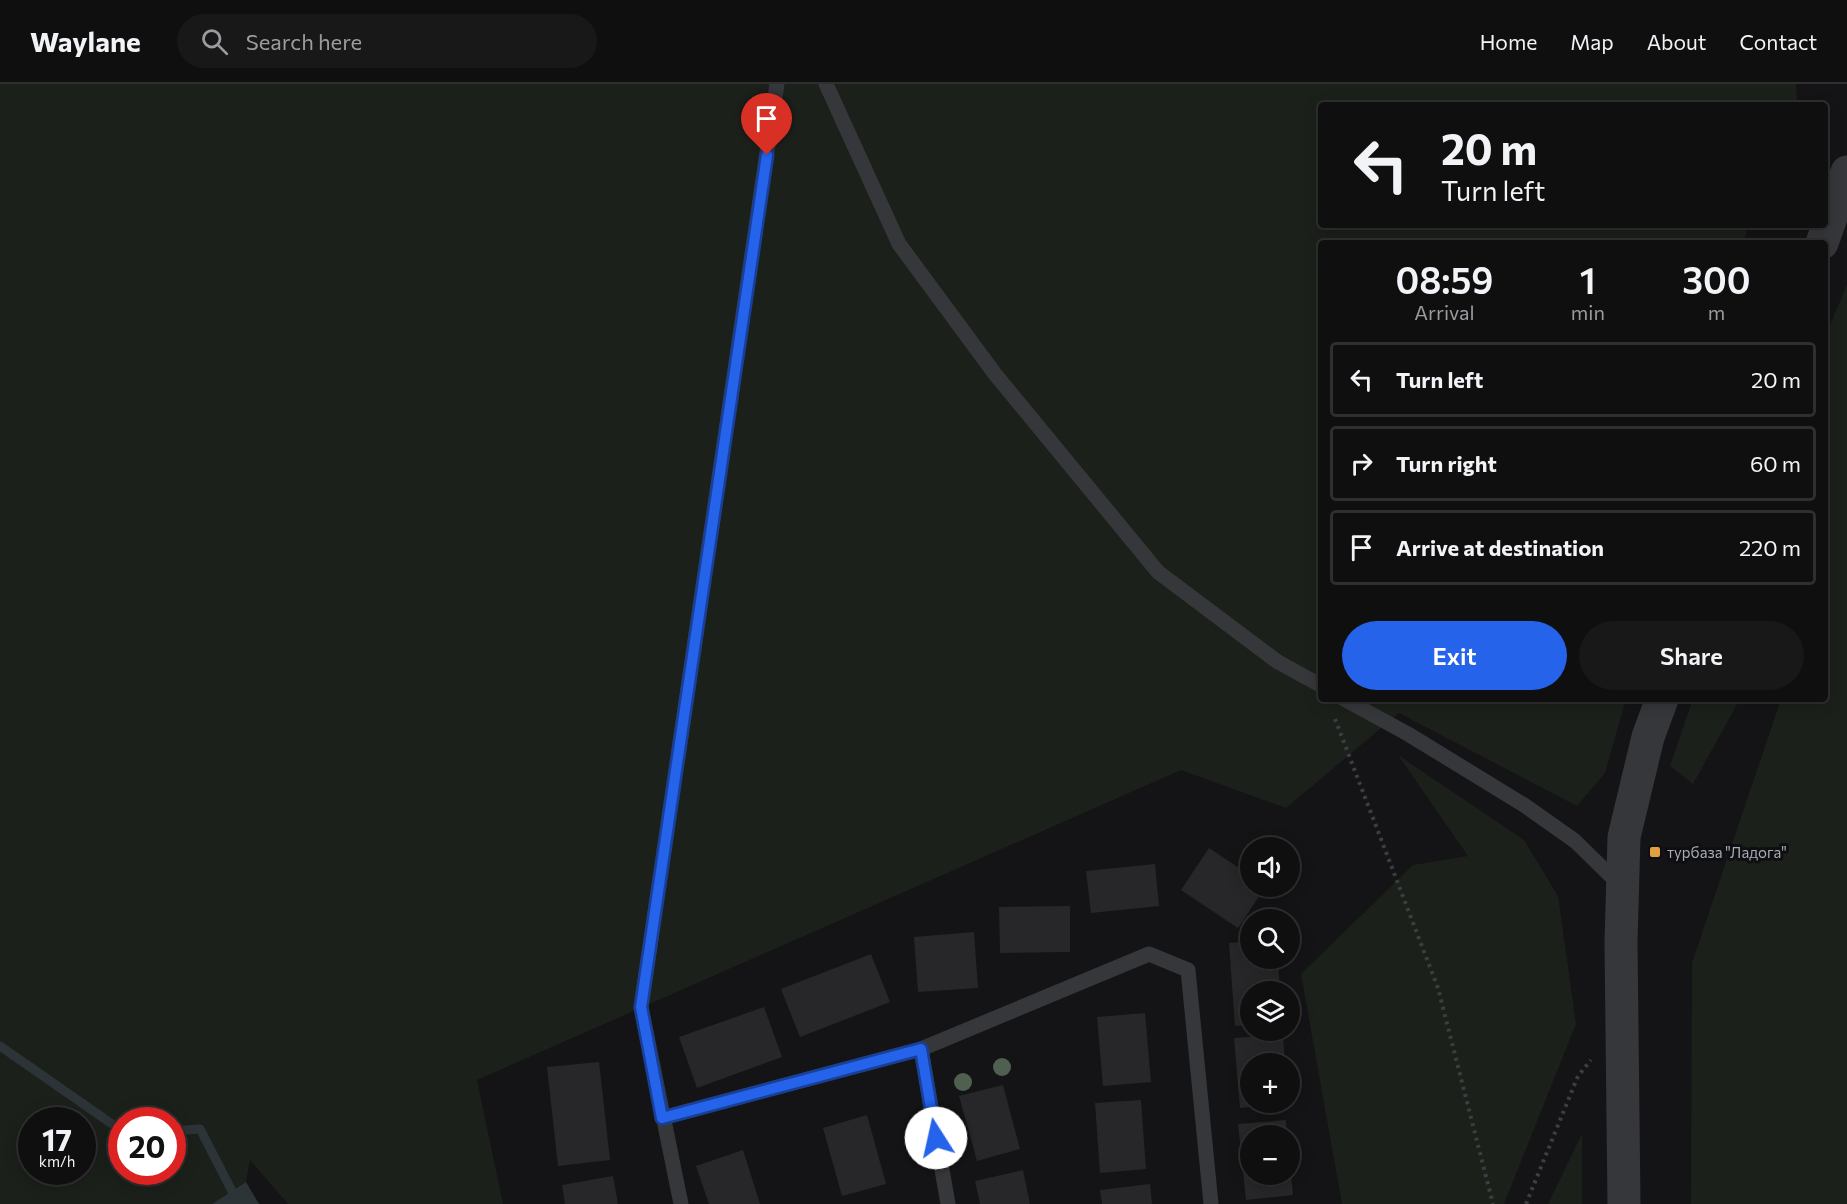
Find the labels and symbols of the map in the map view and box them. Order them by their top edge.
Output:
pin [741,93,792,155]
place label: турбаза "Ладога" [1667,843,1787,861]
marker: турбаза "Ладога" [1648,845,1662,859]
position arrow [904,1106,968,1170]
speed limit sign: 20 [108,1107,186,1185]

